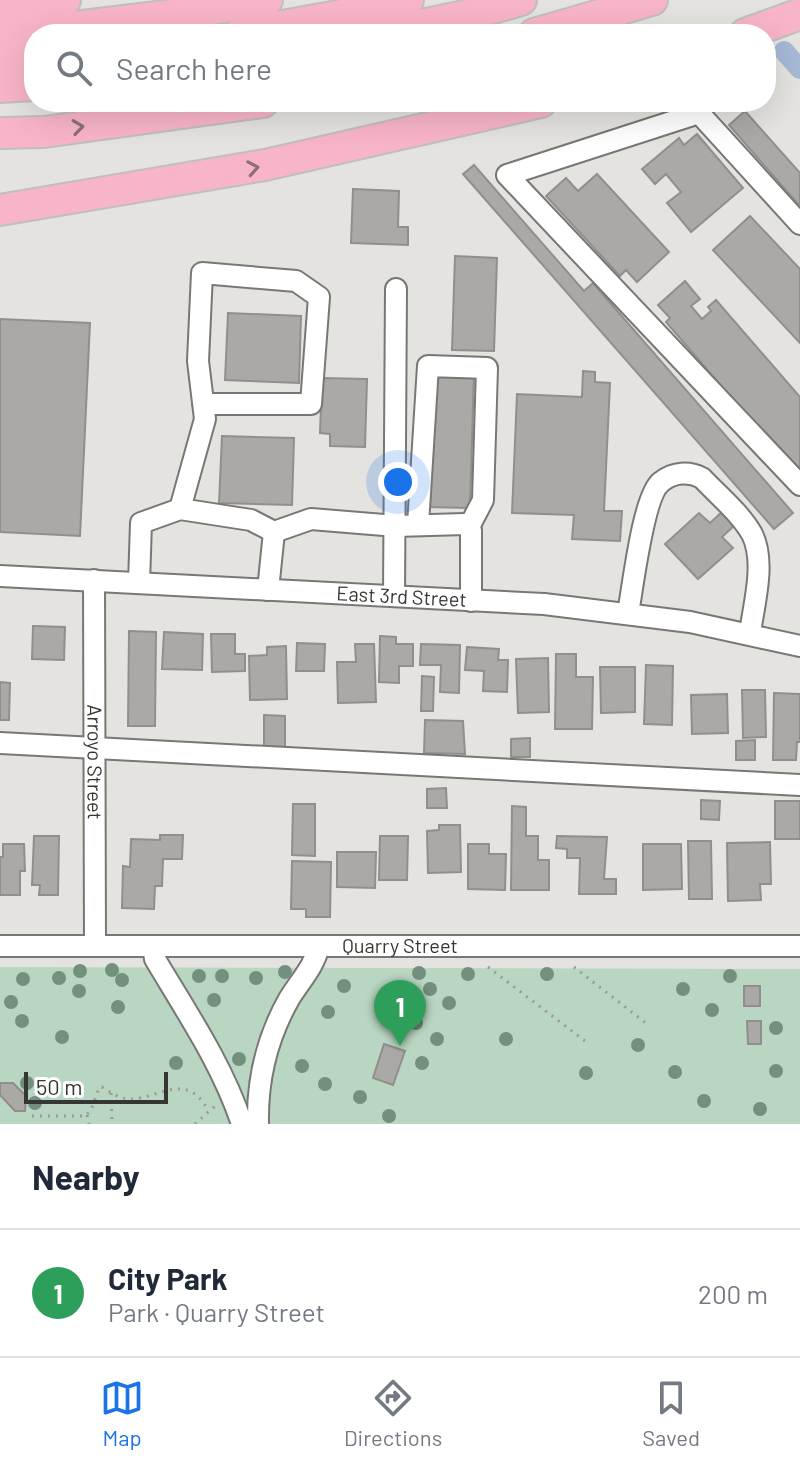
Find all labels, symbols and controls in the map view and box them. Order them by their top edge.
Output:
search box [24,24,776,112]
icon: search [52,46,96,90]
text: Search here [116,50,272,86]
one-way arrow [71,119,85,136]
one-way arrow [246,160,260,177]
your location [378,462,418,502]
street label: East 3rd Street [336,580,467,611]
street label: Arroyo Street [83,704,108,820]
street label: Quarry Street [342,933,458,957]
pin: 1 [374,980,426,1046]
scale bar [24,1068,168,1104]
text: 50 m [36,1073,82,1099]
text: Nearby [32,1156,140,1197]
text: City Park [108,1260,227,1296]
text: 1 [53,1278,63,1309]
text: 200 m [698,1278,768,1309]
text: Park · Quarry Street [108,1296,325,1327]
tab: Map [100,1376,144,1450]
tab: Directions [344,1376,442,1450]
tab: Saved [642,1376,700,1450]

